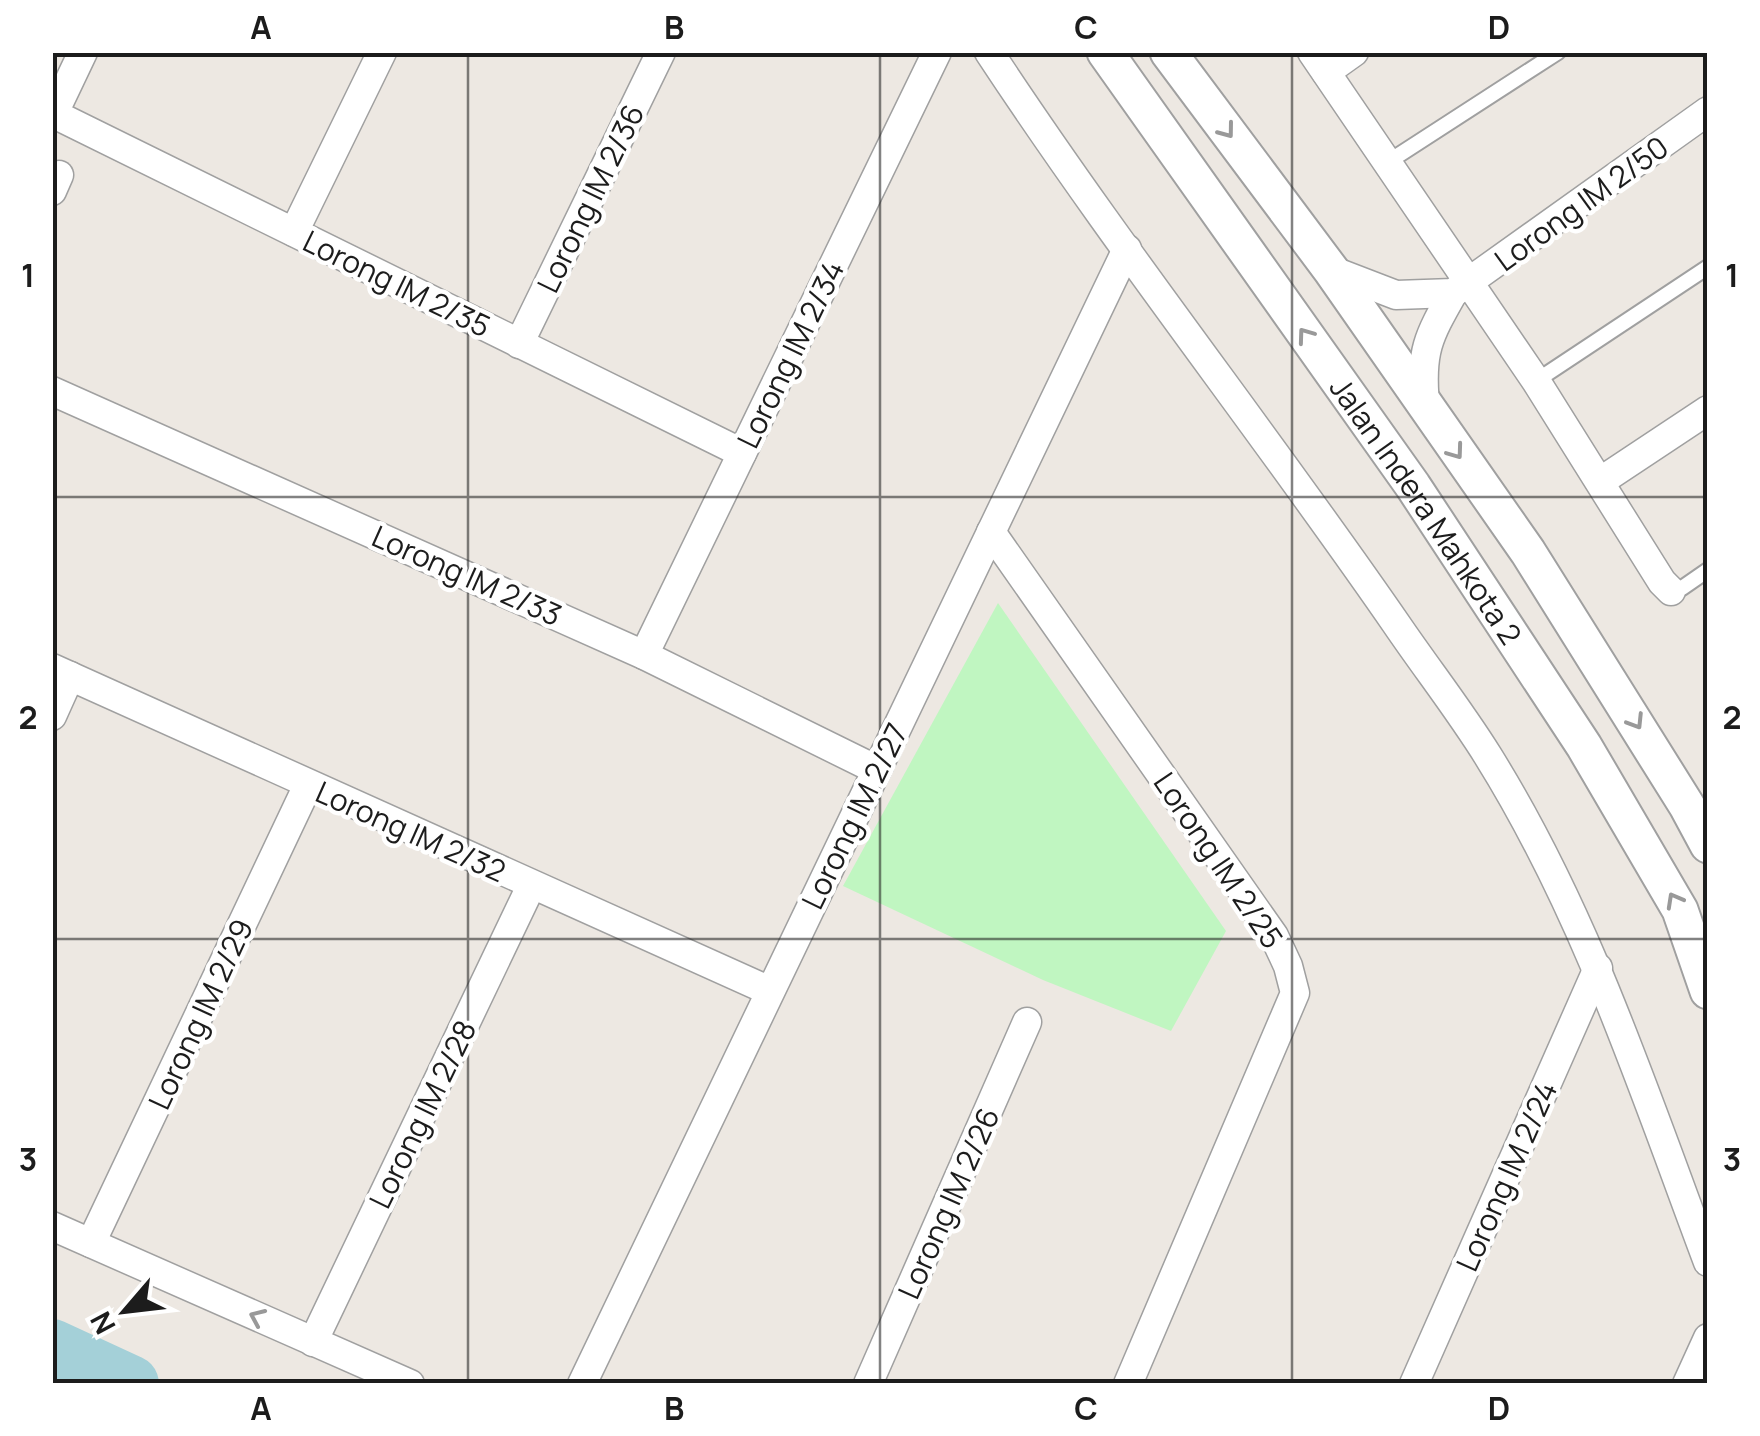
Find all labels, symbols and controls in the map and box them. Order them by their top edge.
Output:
text: A [250,5,272,49]
text: B [664,5,684,49]
text: C [1074,5,1098,49]
text: D [1488,5,1510,49]
street label: Lorong IM 2/36 [527,97,653,299]
one-way arrow [1215,120,1232,138]
street label: Lorong IM 2/50 [1486,126,1676,280]
street label: Lorong IM 2/35 [296,220,498,346]
text: 1 [21,253,35,297]
street label: Lorong IM 2/34 [727,253,853,455]
text: 1 [1725,253,1739,297]
one-way arrow [1299,328,1317,346]
street label: Jalan Indera Mahkota 2 [1321,368,1532,652]
one-way arrow [1445,441,1462,459]
street label: Lorong IM 2/33 [366,515,568,635]
text: 2 [18,695,38,739]
text: 2 [1722,695,1742,739]
one-way arrow [1624,711,1643,729]
street label: Lorong IM 2/27 [791,716,917,916]
street label: Lorong IM 2/25 [1145,764,1293,956]
street label: Lorong IM 2/32 [310,771,512,891]
one-way arrow [1666,892,1686,910]
street label: Lorong IM 2/29 [138,912,262,1116]
street label: Lorong IM 2/28 [359,1013,485,1215]
street label: Lorong IM 2/24 [1446,1074,1566,1278]
street label: Lorong IM 2/26 [887,1101,1009,1305]
text: 3 [19,1137,37,1181]
text: 3 [1723,1137,1741,1181]
north arrow [75,1261,175,1361]
text: N [81,1305,124,1341]
one-way arrow [249,1309,267,1329]
text: A [250,1386,272,1430]
text: B [664,1386,684,1430]
text: C [1074,1386,1098,1430]
text: D [1488,1386,1510,1430]

